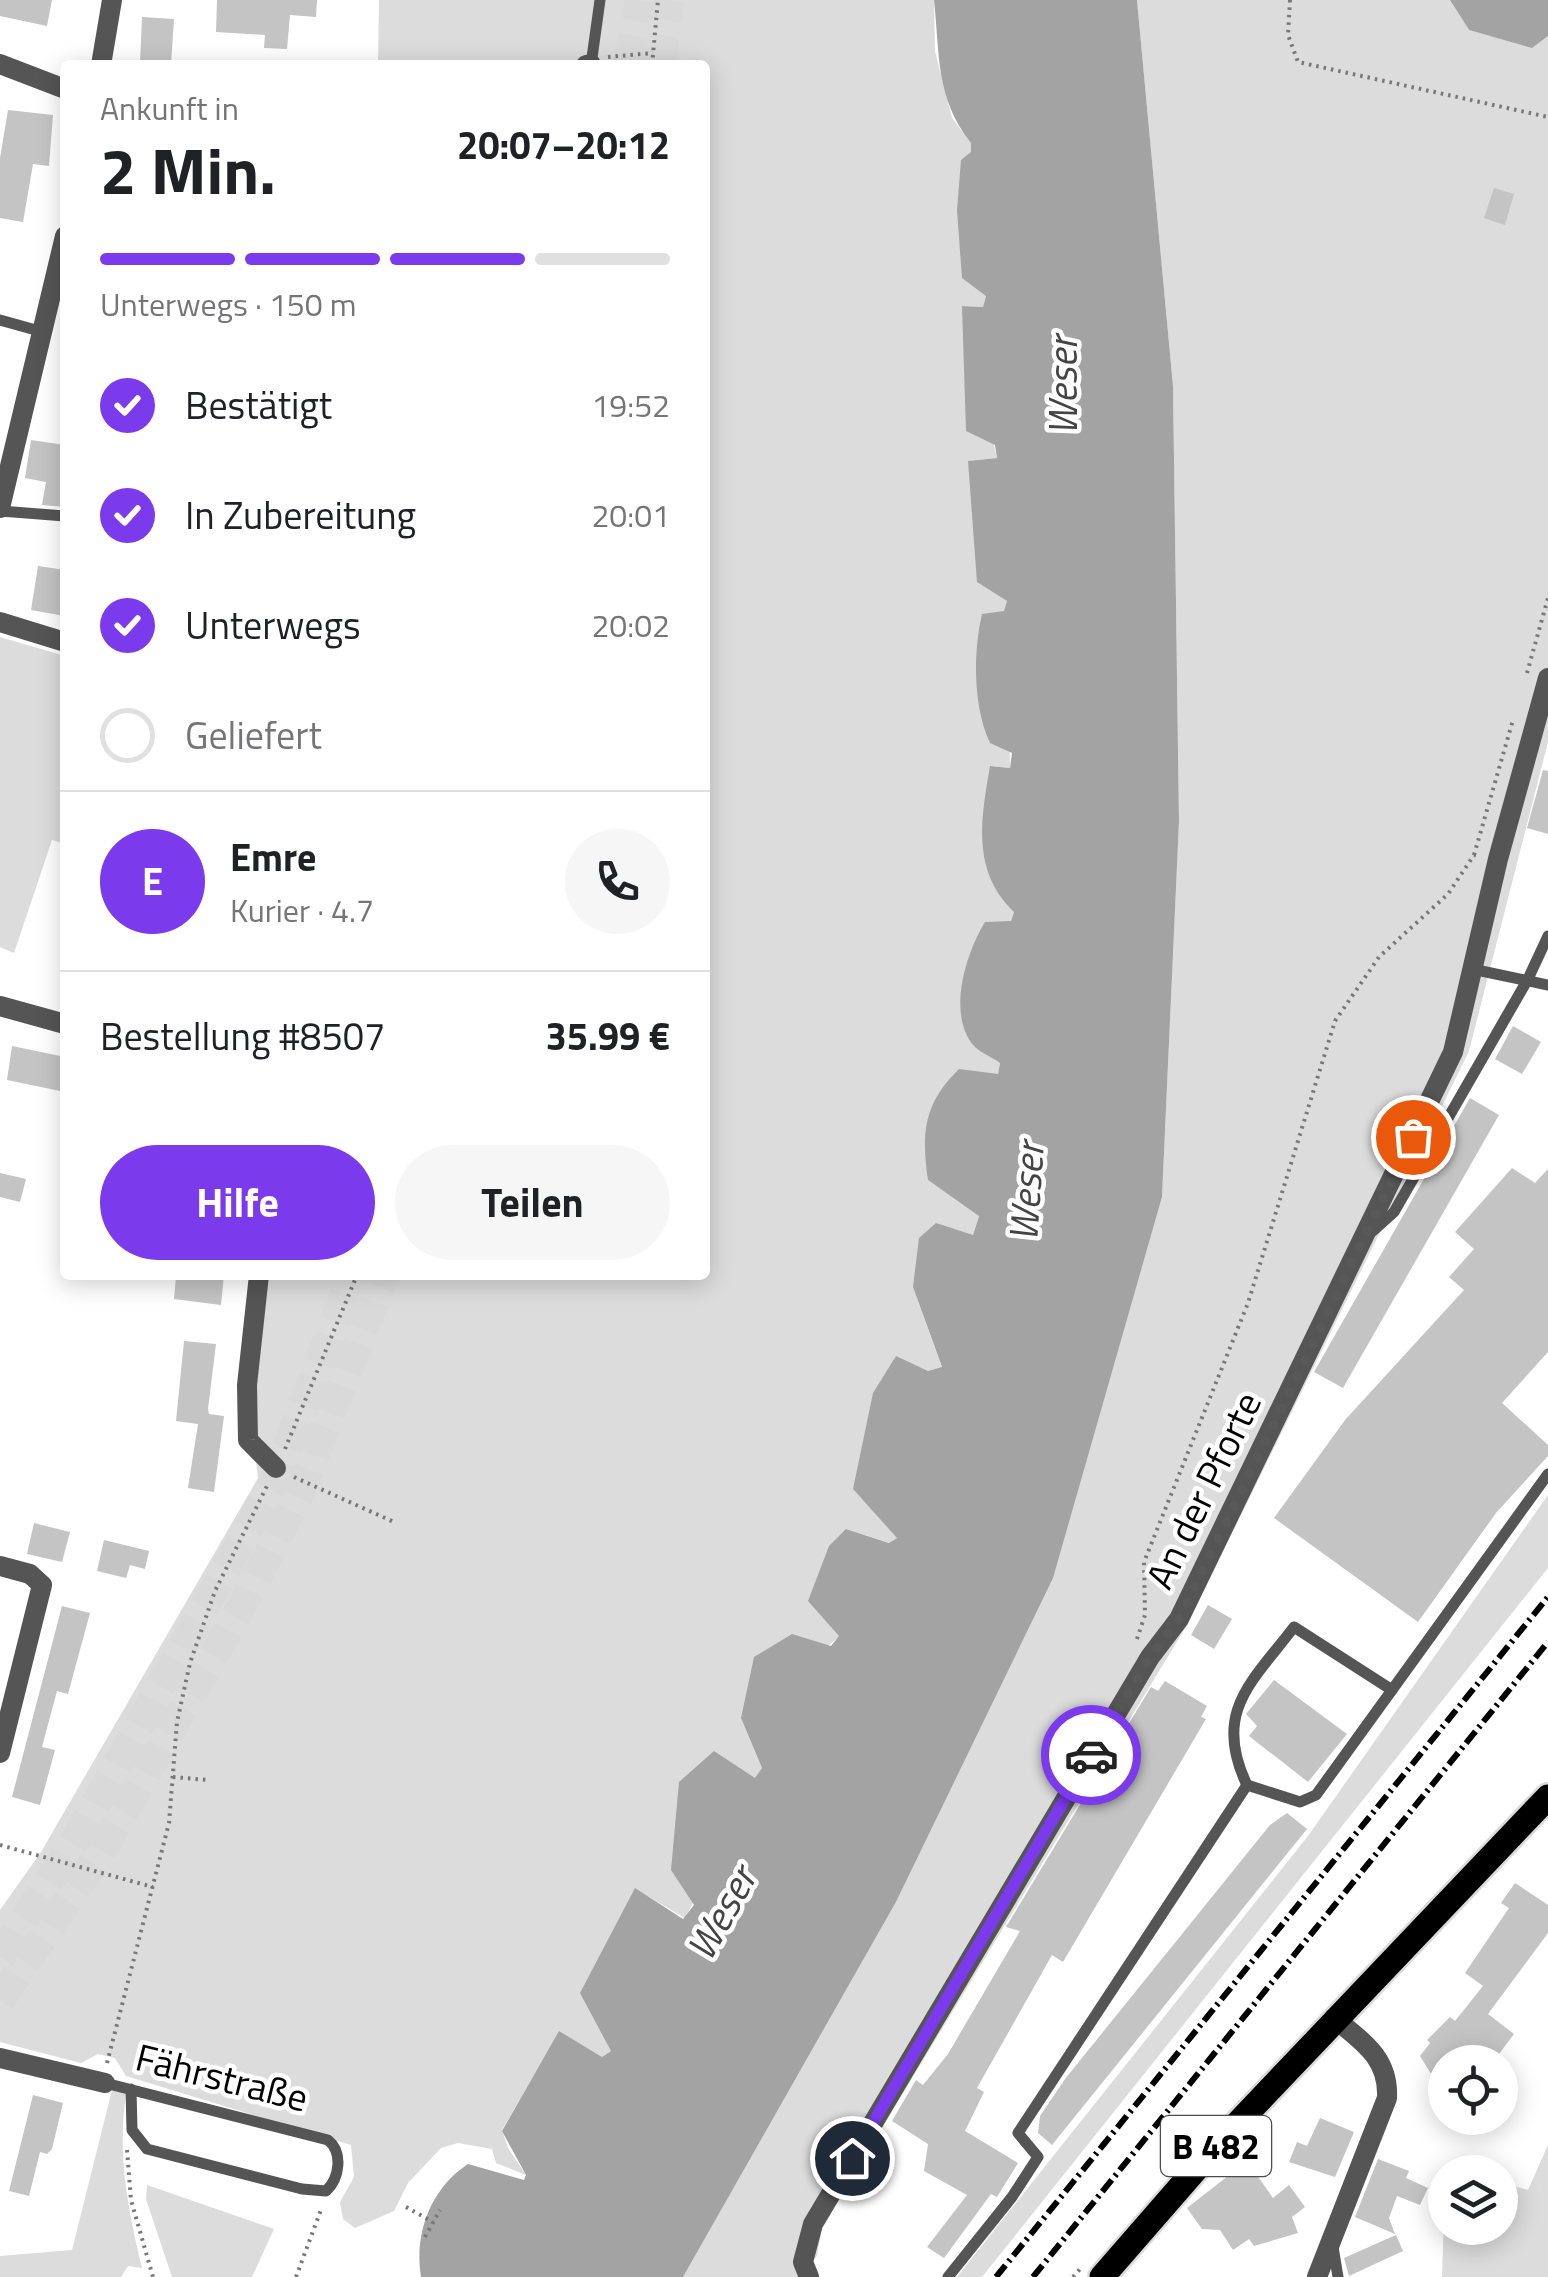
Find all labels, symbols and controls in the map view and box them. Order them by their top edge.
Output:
text: Ankunft in [100,84,239,132]
text: 20:07–20:12 [457,116,670,174]
text: 2 Min. [100,120,276,219]
text: Unterwegs · 150 m [100,280,356,328]
water label: Weser [1032,332,1093,436]
text: Bestätigt [185,376,332,434]
icon: check [100,378,155,433]
text: 19:52 [591,381,670,429]
text: In Zubereitung [185,486,416,544]
icon: check [100,488,155,543]
text: 20:01 [591,491,670,539]
text: Unterwegs [185,596,361,654]
icon: check [100,598,155,653]
text: 20:02 [591,601,670,649]
text: Geliefert [185,706,322,764]
text: Emre [230,828,316,886]
button: phone [565,829,670,934]
text: E [142,852,163,910]
text: Kurier · 4.7 [230,886,374,934]
text: Bestellung #8507 [100,1007,385,1065]
text: 35.99 € [546,1007,670,1065]
pin [1371,1095,1456,1180]
icon: bag [1386,1110,1441,1165]
water label: Weser [992,1136,1060,1244]
button: Hilfe [100,1145,375,1260]
button: Teilen [395,1145,670,1260]
street label: An der Pforte [1130,1382,1276,1598]
courier [1041,1705,1141,1805]
icon: car [1064,1728,1119,1783]
water label: Weser [670,1851,774,1971]
street label: Fährstraße [130,2028,314,2126]
map controls [1428,2045,1518,2245]
button: locate [1428,2045,1518,2135]
pin [810,2116,895,2201]
road number: B 482 [1161,2116,1271,2176]
icon: home [825,2131,880,2186]
button: layers [1428,2155,1518,2245]

